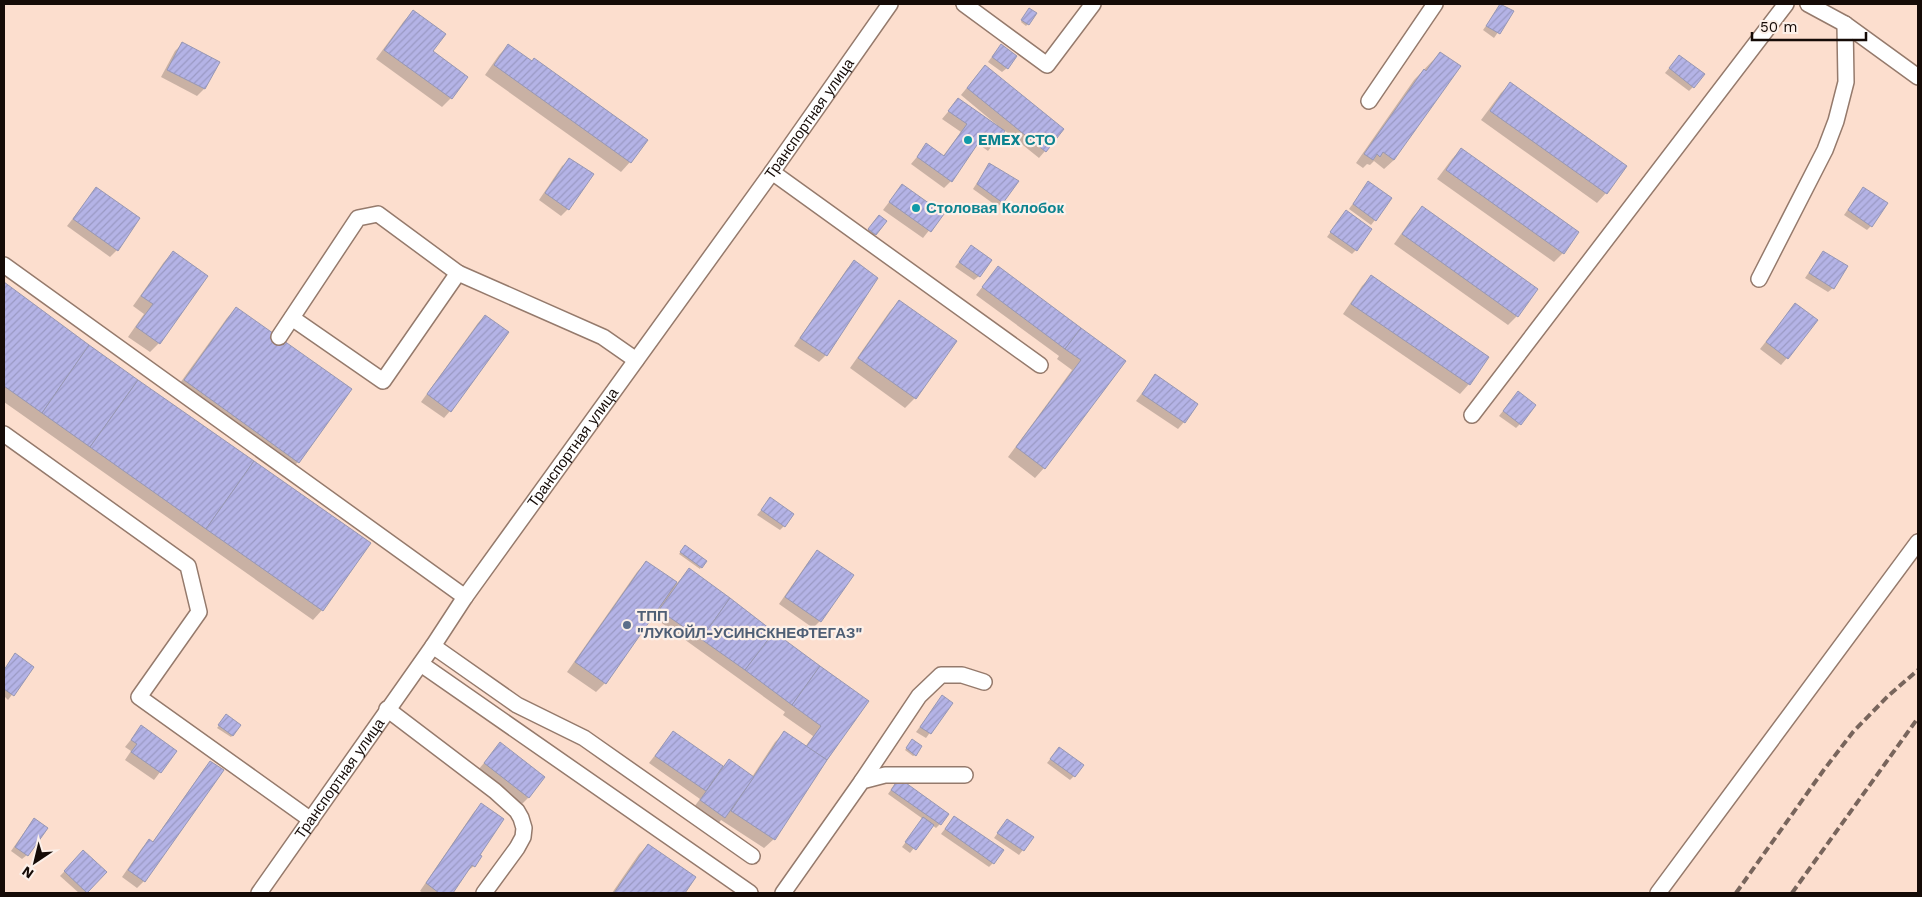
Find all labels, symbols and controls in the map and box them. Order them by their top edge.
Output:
scale bar [1752,10,1866,42]
text: 50 m [1760,18,1797,36]
street label: Транспортная улица [761,54,858,183]
place label: EMEX СТО [978,131,1056,149]
marker: EMEX СТО [962,134,974,146]
place label: Столовая Колобок [926,199,1065,217]
marker: Столовая Колобок [910,202,922,214]
street label: Транспортная улица [524,384,623,511]
place label: ТПП "ЛУКОЙЛ-УСИНСКНЕФТЕГАЗ" [637,607,862,642]
marker: ТПП "ЛУКОЙЛ-УСИНСКНЕФТЕГАЗ" [621,619,633,631]
street label: Транспортная улица [291,714,389,842]
north arrow [10,837,60,887]
text: N [19,863,36,882]

